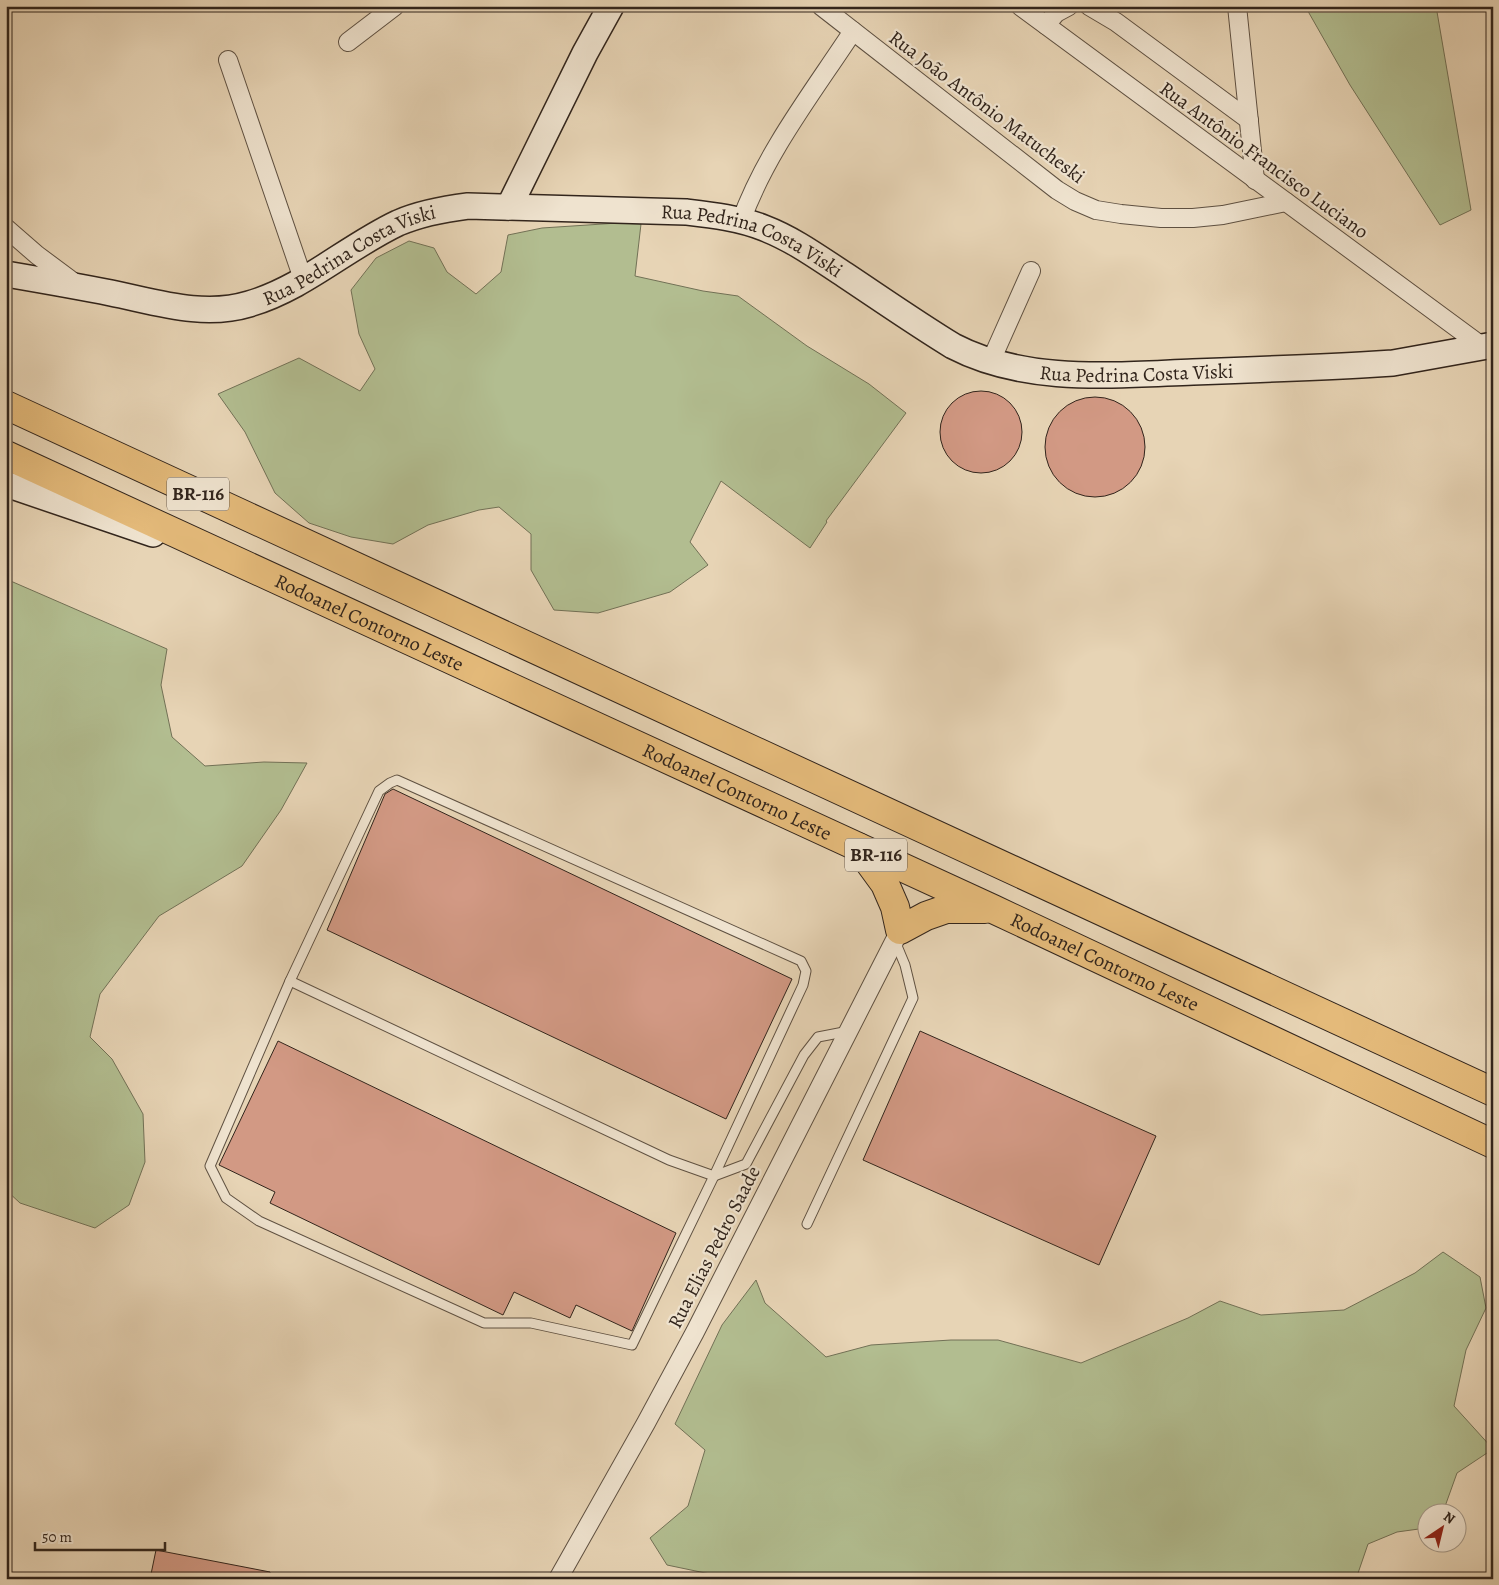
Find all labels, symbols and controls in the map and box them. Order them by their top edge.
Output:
street label: Rua João Antônio Matucheski [883,24,1091,190]
street label: Rua Antônio Francisco Luciano [1154,75,1374,245]
street label: Rua Pedrina Costa Viski [258,198,438,312]
street label: Rua Pedrina Costa Viski [660,198,848,284]
street label: Rua Pedrina Costa Viski [1038,357,1234,389]
road number: BR-116 [167,478,229,510]
street label: Rodoanel Contorno Leste [270,567,468,677]
street label: Rodoanel Contorno Leste [638,736,836,847]
road number: BR-116 [845,838,907,872]
street label: Rodoanel Contorno Leste [1006,906,1204,1017]
street label: Rua Elias Pedro Saade [661,1161,767,1333]
north arrow [1416,1502,1466,1552]
text: N [1440,1507,1459,1528]
scale bar [35,1520,165,1552]
text: 50 m [42,1527,72,1547]

